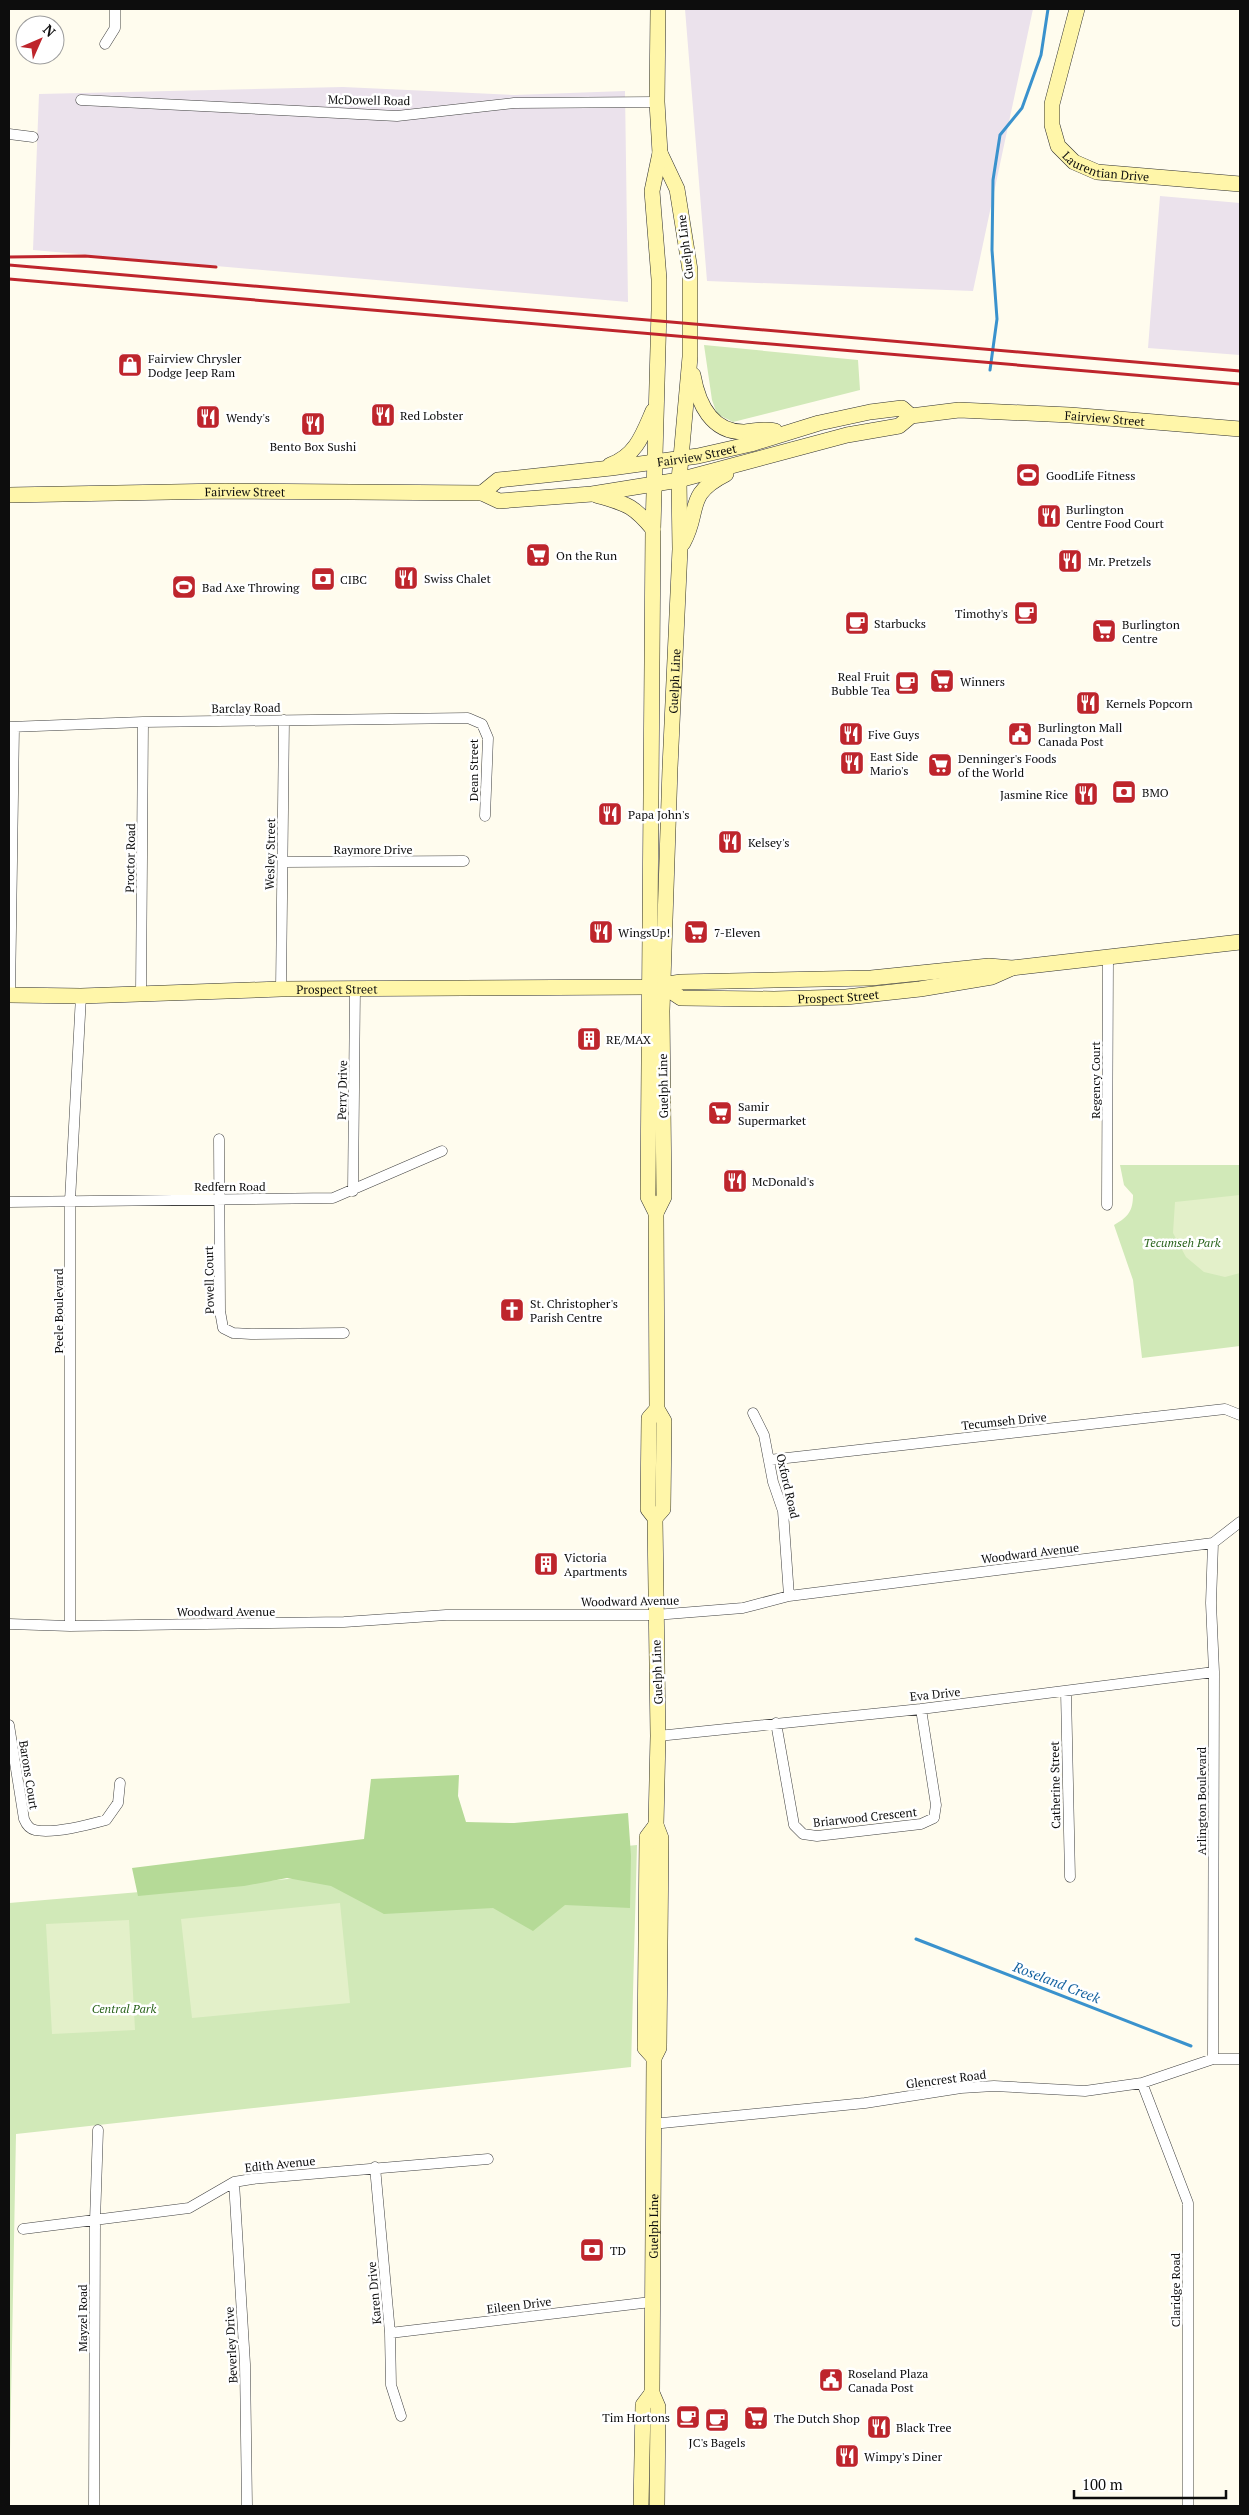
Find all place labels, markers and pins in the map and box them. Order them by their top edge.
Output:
place label: Fairview Chrysler Dodge Jeep Ram [148,351,242,380]
shop icon: Fairview Chrysler Dodge Jeep Ram [117,352,143,378]
restaurant icon: Red Lobster [370,402,396,428]
restaurant icon: Wendy's [195,404,221,430]
place label: Red Lobster [400,408,463,423]
place label: Wendy's [226,410,270,425]
restaurant icon: Bento Box Sushi [300,411,326,437]
place label: Bento Box Sushi [270,439,357,454]
sports icon: GoodLife Fitness [1015,462,1041,488]
place label: GoodLife Fitness [1046,468,1135,483]
place label: Burlington Centre Food Court [1066,502,1165,531]
restaurant icon: Burlington Centre Food Court [1036,503,1062,529]
supermarket icon: On the Run [525,542,551,568]
place label: On the Run [556,548,617,563]
restaurant icon: Mr. Pretzels [1057,548,1083,574]
place label: Mr. Pretzels [1088,554,1151,569]
restaurant icon: Swiss Chalet [393,565,419,591]
bank icon: CIBC [310,566,336,592]
place label: Swiss Chalet [424,571,492,586]
place label: CIBC [340,572,367,587]
sports icon: Bad Axe Throwing [171,574,197,600]
place label: Bad Axe Throwing [202,580,300,595]
cafe icon: Timothy's [1013,600,1039,626]
place label: Timothy's [955,606,1008,621]
cafe icon: Starbucks [844,610,870,636]
place label: Starbucks [874,616,926,631]
place label: Burlington Centre [1122,617,1180,646]
supermarket icon: Burlington Centre [1091,618,1117,644]
supermarket icon: Winners [929,668,955,694]
place label: Real Fruit Bubble Tea [831,669,891,698]
cafe icon: Real Fruit Bubble Tea [894,670,920,696]
place label: Winners [960,674,1005,689]
restaurant icon: Kernels Popcorn [1075,690,1101,716]
place label: Kernels Popcorn [1106,696,1193,711]
place label: Burlington Mall Canada Post [1038,720,1123,749]
restaurant icon: Five Guys [838,721,864,747]
public building icon: Burlington Mall Canada Post [1007,721,1033,747]
place label: Five Guys [868,727,919,742]
place label: East Side Mario's [870,749,918,778]
restaurant icon: East Side Mario's [839,750,865,776]
place label: Denninger's Foods of the World [958,751,1057,780]
supermarket icon: Denninger's Foods of the World [927,752,953,778]
bank icon: BMO [1111,779,1137,805]
restaurant icon: Jasmine Rice [1073,781,1099,807]
place label: BMO [1142,785,1169,800]
place label: Jasmine Rice [1000,787,1068,802]
restaurant icon: Papa John's [597,801,623,827]
place label: Papa John's [628,807,689,822]
restaurant icon: Kelsey's [717,829,743,855]
place label: Kelsey's [748,835,789,850]
restaurant icon: WingsUp! [588,919,614,945]
supermarket icon: 7-Eleven [683,919,709,945]
place label: WingsUp! [618,925,670,940]
place label: 7-Eleven [714,925,760,940]
building icon: RE/MAX [576,1026,602,1052]
place label: RE/MAX [606,1032,651,1047]
place label: Samir Supermarket [738,1099,807,1128]
supermarket icon: Samir Supermarket [707,1100,733,1126]
restaurant icon: McDonald's [722,1168,748,1194]
place label: McDonald's [752,1174,814,1189]
place label: St. Christopher's Parish Centre [530,1296,618,1325]
church icon: St. Christopher's Parish Centre [499,1297,525,1323]
place label: Victoria Apartments [564,1550,627,1579]
building icon: Victoria Apartments [533,1551,559,1577]
bank icon: TD [579,2237,605,2263]
place label: TD [610,2243,626,2258]
place label: Roseland Plaza Canada Post [848,2366,928,2395]
public building icon: Roseland Plaza Canada Post [818,2367,844,2393]
cafe icon: Tim Hortons [675,2404,701,2430]
supermarket icon: The Dutch Shop [743,2405,769,2431]
cafe icon: JC's Bagels [704,2407,730,2433]
place label: Tim Hortons [602,2410,670,2425]
place label: The Dutch Shop [774,2411,860,2426]
restaurant icon: Black Tree [866,2414,892,2440]
place label: Black Tree [896,2420,952,2435]
place label: JC's Bagels [689,2435,745,2450]
restaurant icon: Wimpy's Diner [834,2443,860,2469]
place label: Wimpy's Diner [864,2449,943,2464]

